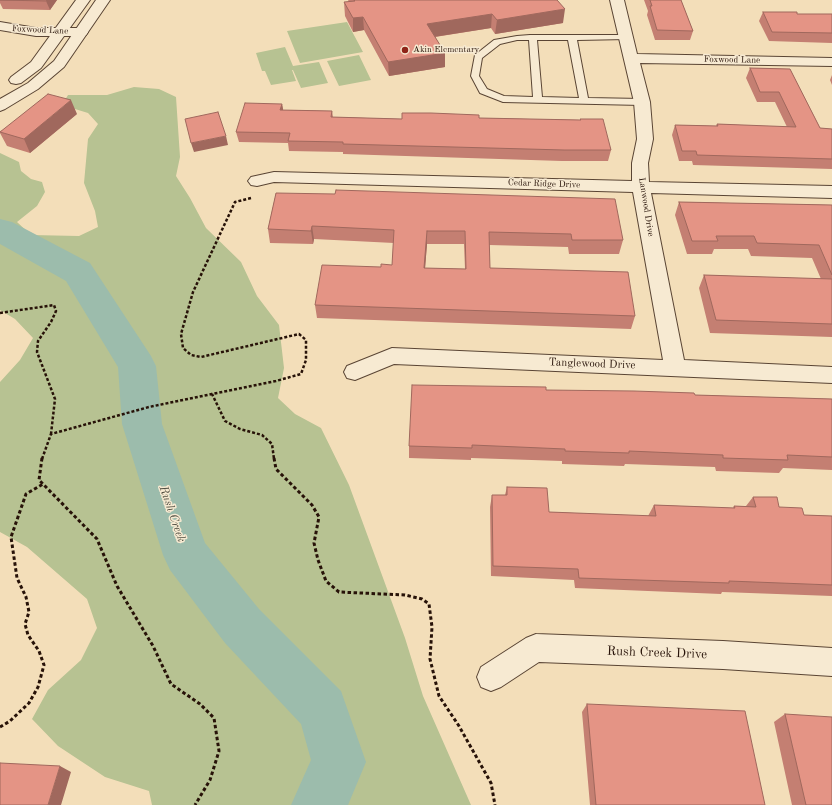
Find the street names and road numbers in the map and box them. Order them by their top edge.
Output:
street label: Foxwood Lane [11,23,69,37]
street label: Foxwood Lane [704,54,760,66]
street label: Cedar Ridge Drive [508,177,580,191]
street label: Lanwood Drive [636,177,656,237]
street label: Tanglewood Drive [548,356,636,372]
street label: Rush Creek Drive [607,643,707,663]

